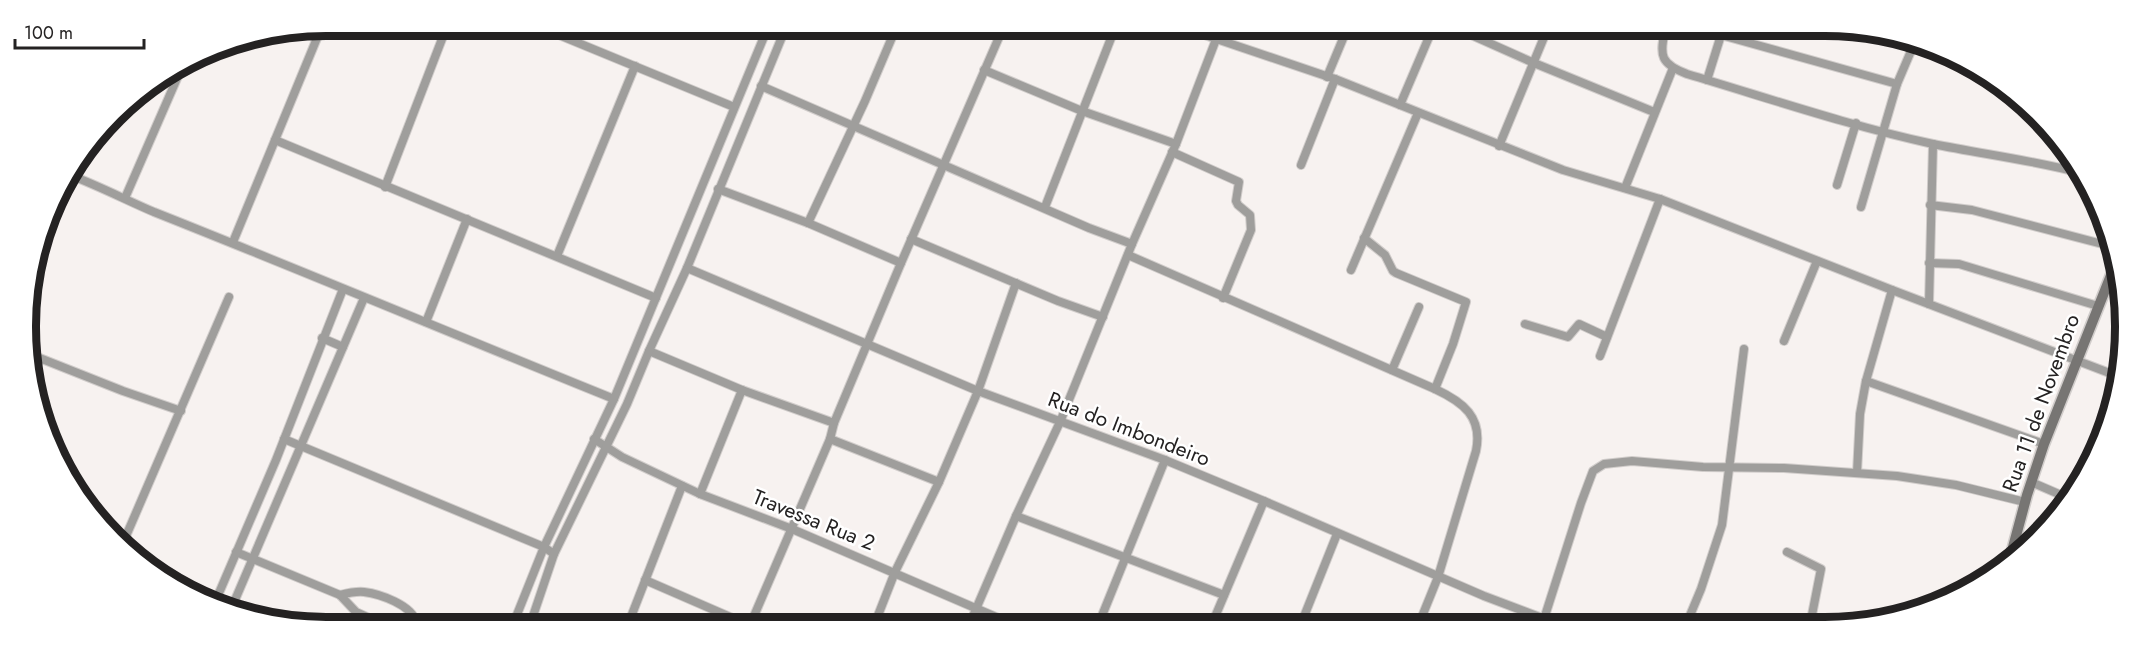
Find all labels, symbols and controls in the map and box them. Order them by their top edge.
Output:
scale bar [15,12,144,50]
text: 100 m [24,20,73,46]
street label: Rua 11 de Novembro [1995,310,2087,496]
street label: Rua do Imbondeiro [1044,384,1214,474]
street label: Travessa Rua 2 [748,482,880,558]

